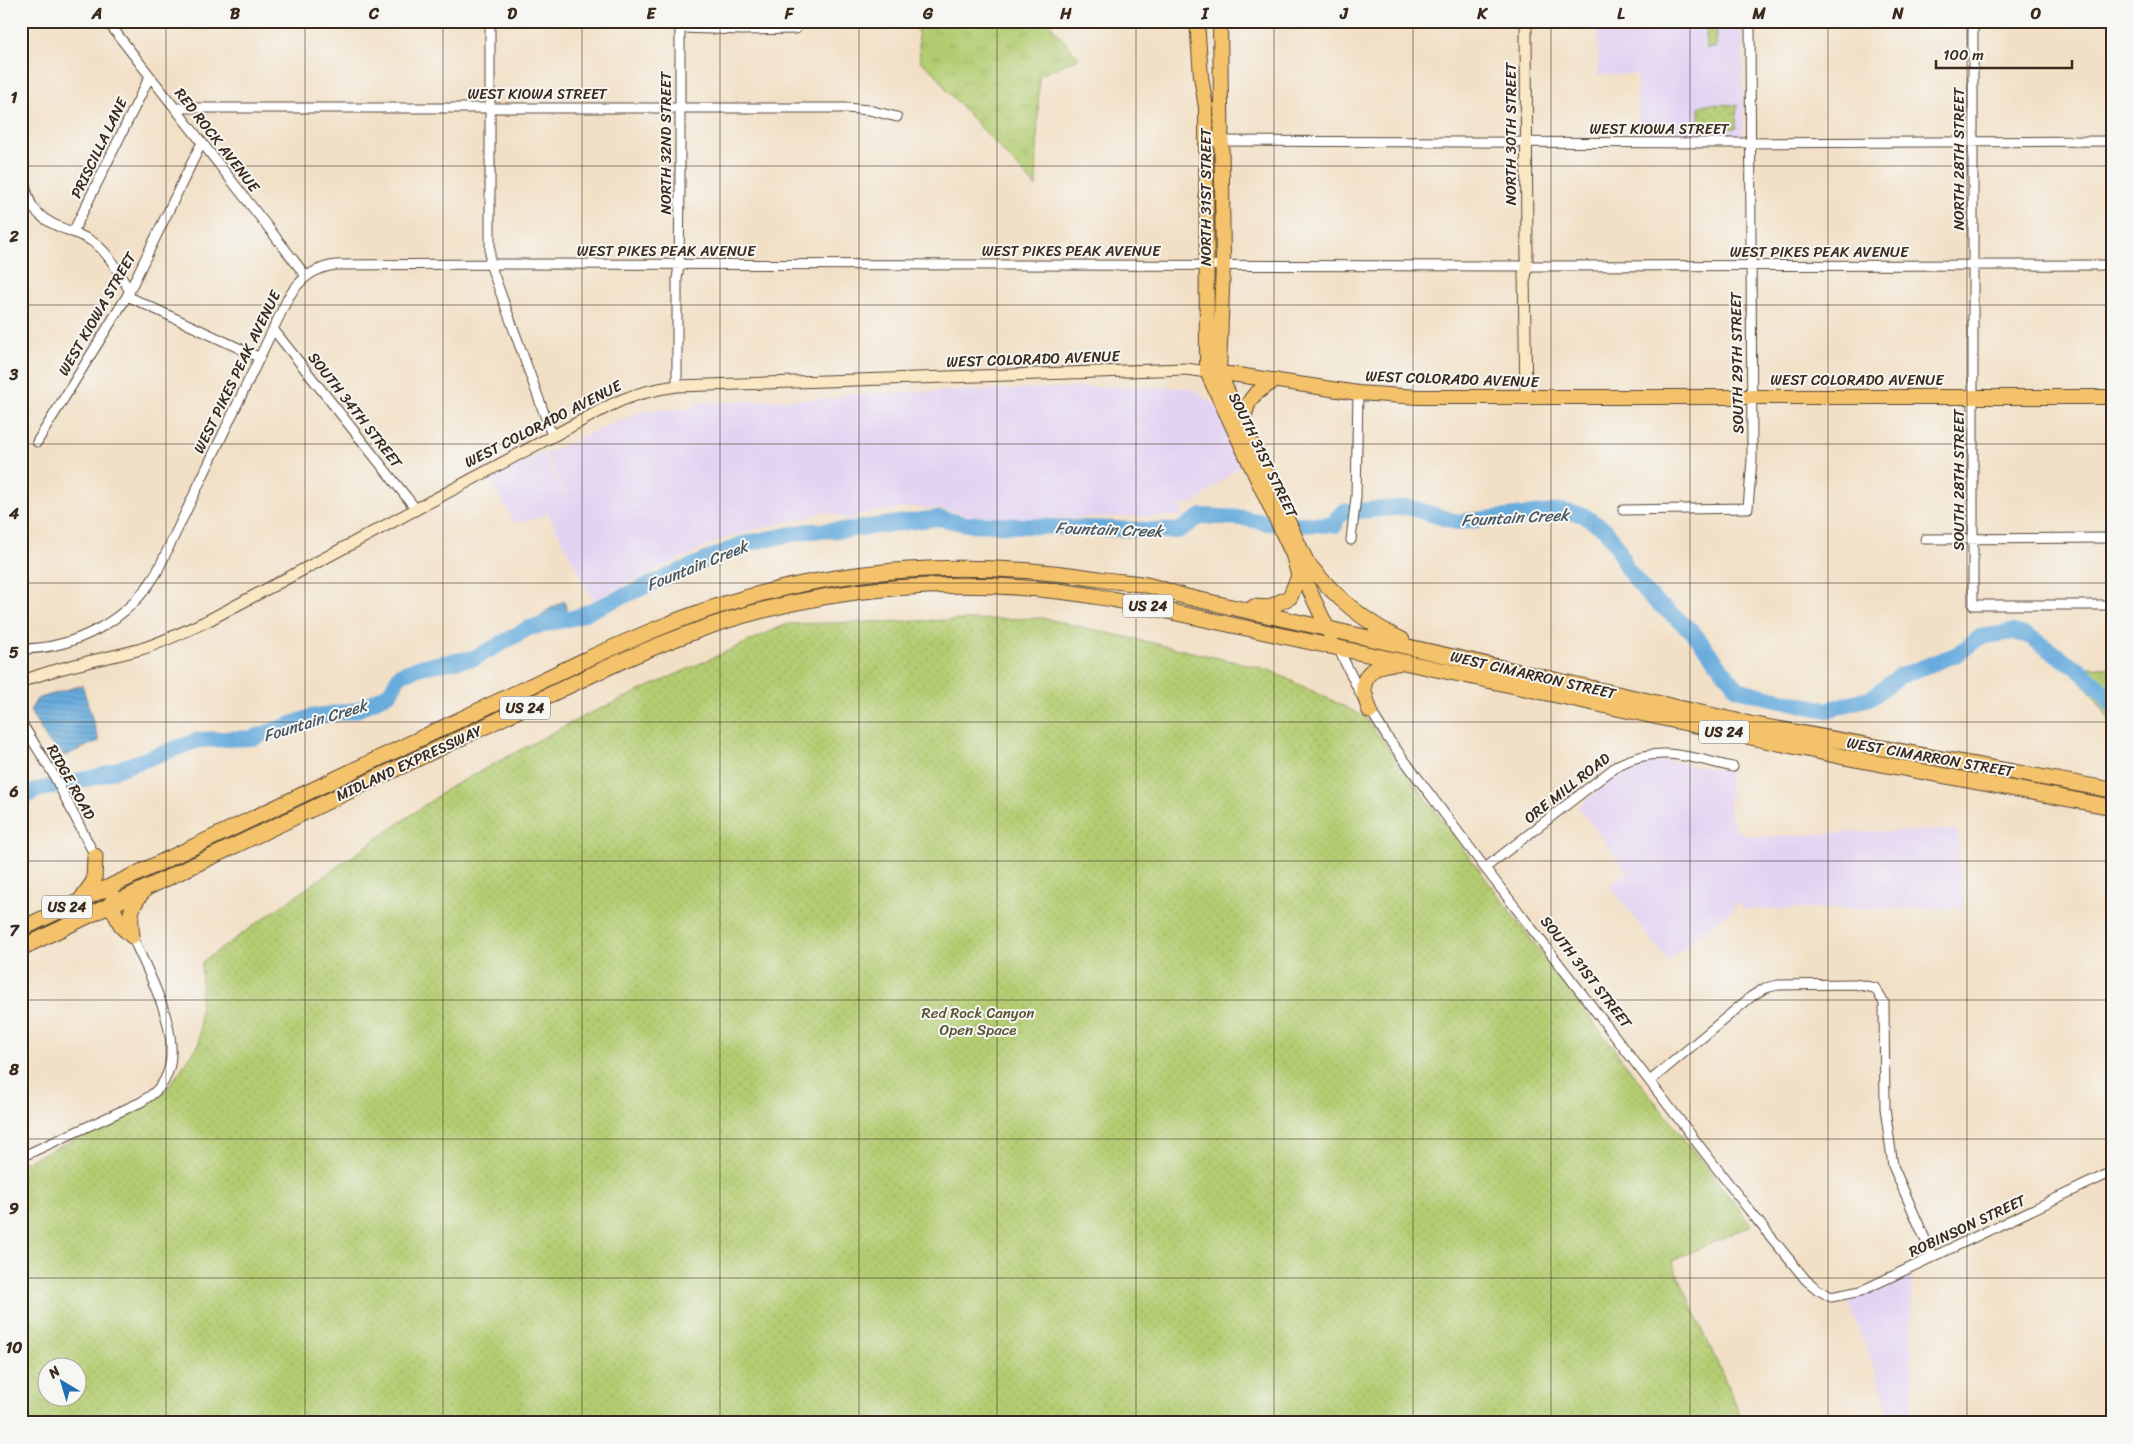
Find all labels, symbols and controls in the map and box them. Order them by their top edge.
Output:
text: A [91,0,102,28]
text: B [230,0,241,28]
text: C [368,0,380,28]
text: D [507,0,517,28]
text: E [647,0,657,28]
text: F [784,0,795,28]
text: G [922,0,934,28]
text: H [1059,0,1072,28]
text: I [1201,0,1210,28]
text: J [1339,0,1349,28]
text: K [1476,0,1488,28]
text: L [1617,0,1625,28]
text: M [1751,0,1766,28]
text: N [1891,0,1904,28]
text: O [2030,0,2042,28]
scale bar [1936,38,2072,70]
text: 100 m [1943,42,1984,68]
street label: NORTH 30TH STREET [1498,61,1524,205]
street label: NORTH 32ND STREET [653,70,679,214]
street label: WEST KIOWA STREET [467,81,608,107]
street label: RED ROCK AVENUE [168,82,267,199]
text: 1 [11,83,18,112]
street label: NORTH 28TH STREET [1946,86,1972,230]
street label: PRISCILLA LANE [63,92,135,203]
street label: WEST KIOWA STREET [1589,116,1730,142]
street label: NORTH 31ST STREET [1193,126,1219,266]
text: 2 [8,222,19,251]
street label: WEST PIKES PEAK AVENUE [577,238,757,264]
street label: WEST PIKES PEAK AVENUE [982,238,1162,264]
street label: WEST PIKES PEAK AVENUE [1730,239,1910,265]
street label: WEST KIOWA STREET [51,246,144,381]
street label: WEST PIKES PEAK AVENUE [186,284,289,458]
street label: SOUTH 29TH STREET [1723,290,1751,434]
street label: WEST COLORADO AVENUE [946,343,1122,375]
street label: SOUTH 34TH STREET [301,346,410,475]
text: 3 [9,360,19,389]
street label: WEST COLORADO AVENUE [1365,363,1541,395]
street label: WEST COLORADO AVENUE [1770,367,1945,393]
street label: WEST COLORADO AVENUE [460,372,628,475]
street label: SOUTH 31ST STREET [1221,388,1305,524]
street label: SOUTH 28TH STREET [1946,408,1972,551]
text: 4 [8,499,19,528]
water label: Fountain Creek [1461,500,1572,535]
water label: Fountain Creek [1055,513,1166,546]
water label: Fountain Creek [642,531,755,599]
road number: US 24 [1123,594,1173,618]
text: 5 [9,638,19,667]
street label: WEST CIMARRON STREET [1448,643,1620,707]
water label: Fountain Creek [260,690,373,750]
road number: US 24 [500,696,550,720]
street label: MIDLAND EXPRESSWAY [331,717,487,808]
road number: US 24 [1699,720,1749,744]
street label: WEST CIMARRON STREET [1845,730,2017,785]
street label: RIDGE ROAD [39,739,103,825]
street label: ORE MILL ROAD [1518,746,1616,830]
text: 6 [8,777,19,806]
road number: US 24 [42,896,92,919]
street label: SOUTH 31ST STREET [1534,910,1639,1035]
text: 7 [9,916,20,945]
park label: Red Rock Canyon Open Space [922,1000,1034,1043]
text: 8 [8,1055,19,1084]
street label: ROBINSON STREET [1904,1187,2031,1265]
text: 9 [9,1194,19,1223]
text: 10 [6,1333,22,1362]
north arrow [38,1356,88,1406]
text: N [42,1359,66,1386]

